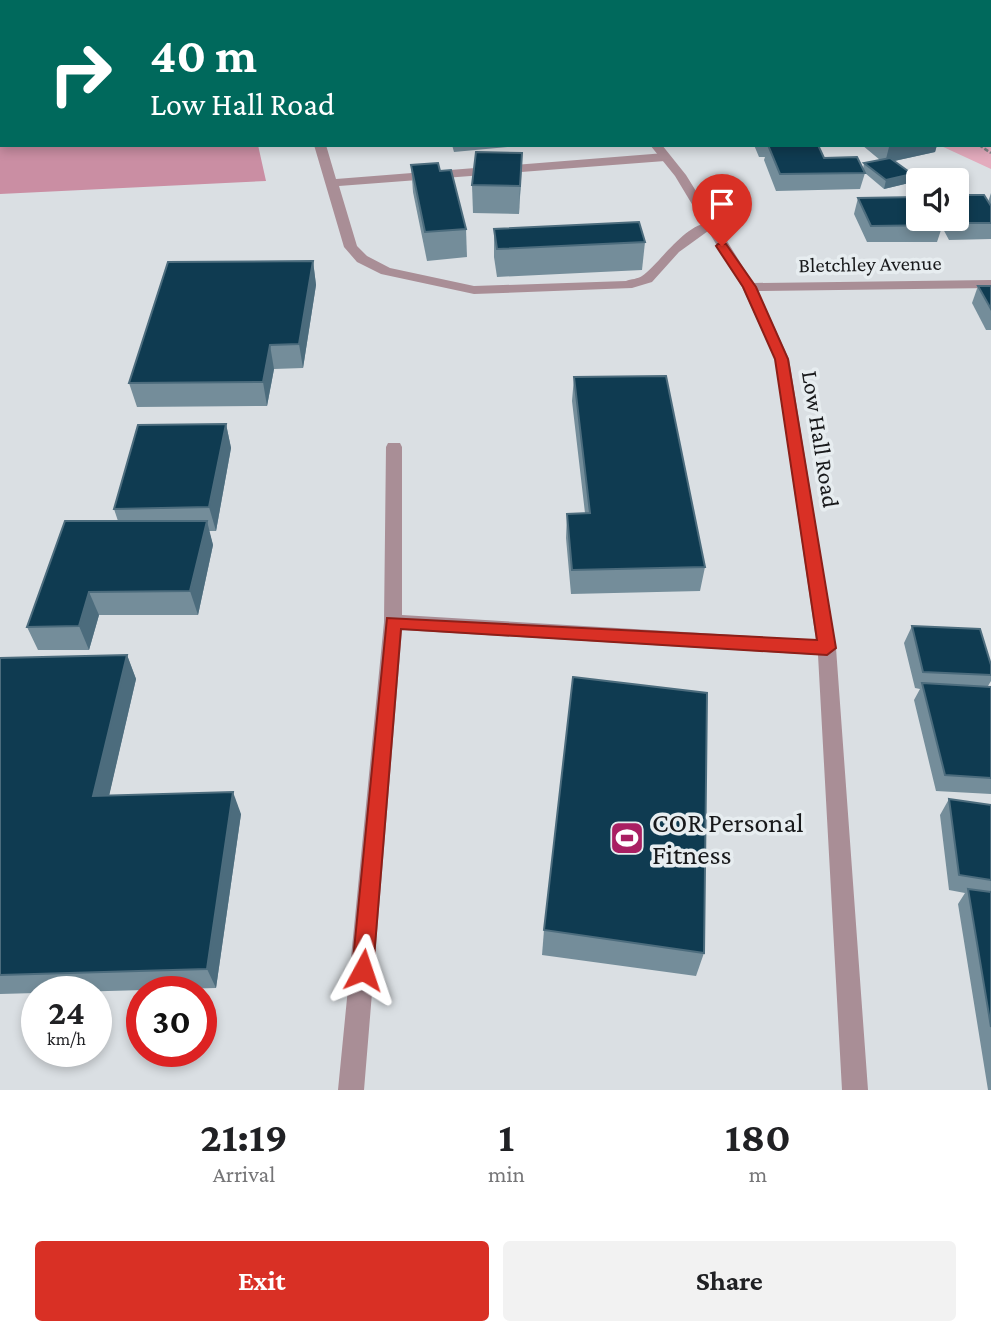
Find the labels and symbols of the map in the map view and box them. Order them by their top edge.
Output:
pin [692,174,752,246]
street label: Bletchley Avenue [798,251,942,277]
street label: Low Hall Road [797,368,845,510]
place label: COR Personal Fitness [652,807,804,870]
sports icon: COR Personal Fitness [608,819,646,857]
position arrow [326,933,400,1007]
speed limit sign: 30 [126,976,217,1067]

